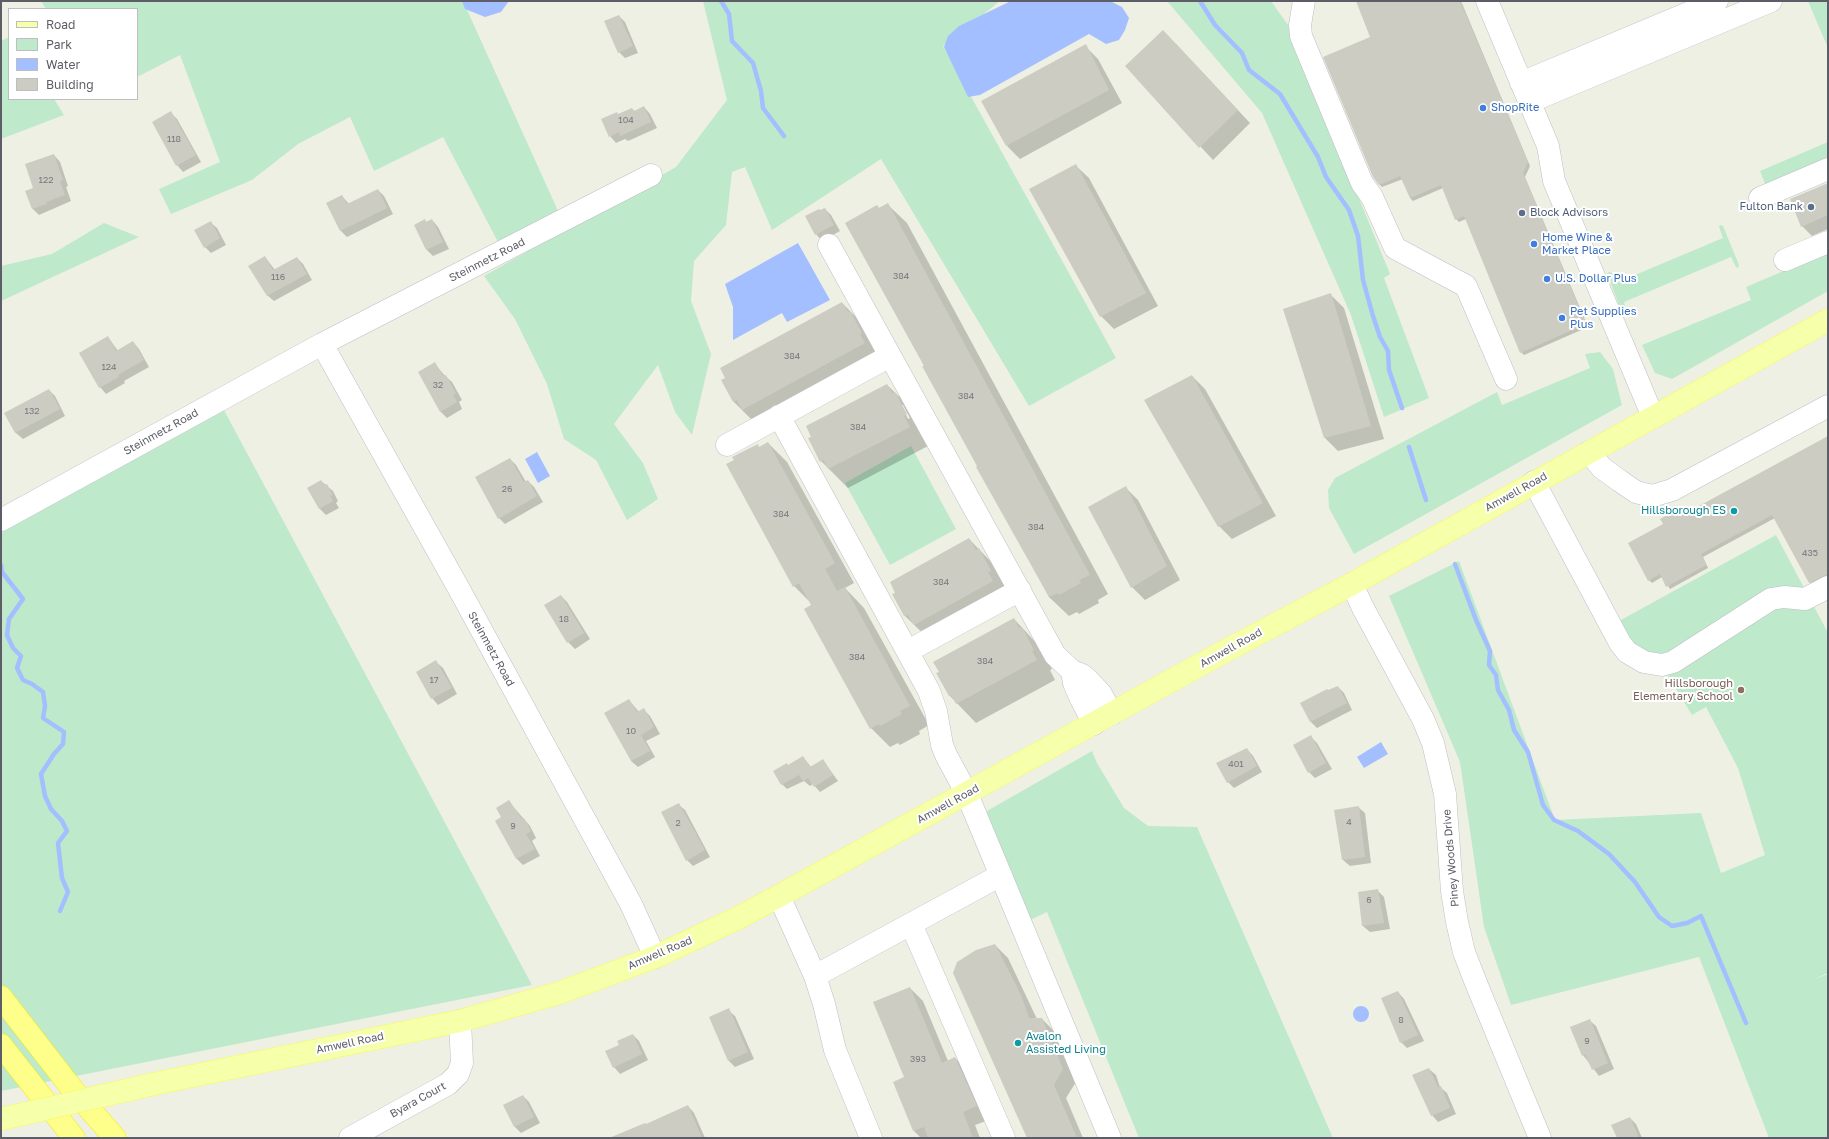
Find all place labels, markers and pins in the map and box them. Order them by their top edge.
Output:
place label: ShopRite [1491,101,1539,115]
marker: ShopRite [1478,103,1488,113]
place label: Fulton Bank [1739,200,1803,214]
marker: Fulton Bank [1806,202,1816,212]
place label: Block Advisors [1530,206,1608,220]
marker: Block Advisors [1517,208,1527,218]
place label: Home Wine & Market Place [1542,231,1613,257]
marker: Home Wine & Market Place [1529,239,1539,249]
place label: U.S. Dollar Plus [1555,272,1637,286]
marker: U.S. Dollar Plus [1542,274,1552,284]
place label: Pet Supplies Plus [1570,305,1637,331]
marker: Pet Supplies Plus [1557,313,1567,323]
place label: Hillsborough ES [1641,504,1726,518]
marker: Hillsborough ES [1729,506,1739,516]
place label: Hillsborough Elementary School [1633,677,1733,703]
marker: Hillsborough Elementary School [1736,685,1746,695]
place label: Avalon Assisted Living [1026,1030,1106,1056]
marker: Avalon Assisted Living [1013,1038,1023,1048]

